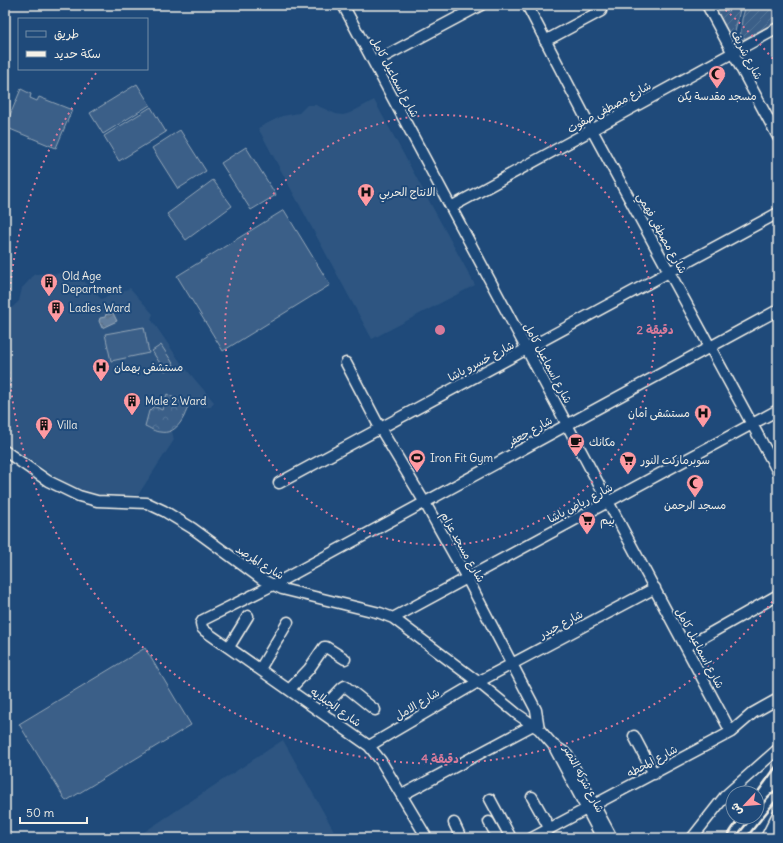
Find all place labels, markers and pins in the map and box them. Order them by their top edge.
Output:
mosque icon: مسجد مقدسة يكن [707,64,727,89]
place label: مسجد مقدسة يكن [677,89,757,103]
hospital icon: الانتاج الحربي [356,182,376,207]
place label: الانتاج الحربي [379,185,435,203]
place label: Old Age Department [62,269,122,296]
building icon: Old Age Department [39,272,59,297]
building icon: Ladies Ward [46,298,66,323]
place label: Ladies Ward [69,301,131,315]
centre of rings [433,323,447,337]
hospital icon: مستشفى بهمان [91,357,111,382]
place label: مستشفى بهمان [114,360,183,375]
building icon: Male 2 Ward [122,391,142,416]
place label: Male 2 Ward [145,394,207,408]
hospital icon: مستشفى أمان [693,403,713,428]
place label: مستشفى أمان [628,406,690,421]
building icon: Villa [34,415,54,440]
place label: Villa [57,418,78,432]
cafe icon: مكانك [566,432,586,457]
place label: مكانك [589,435,615,449]
sports icon: Iron Fit Gym [407,448,427,473]
supermarket icon: سوبرماركت النور [618,450,638,475]
place label: Iron Fit Gym [430,451,493,465]
place label: سوبرماركت النور [640,453,710,468]
mosque icon: مسجد الرحمن [685,473,705,498]
place label: مسجد الرحمن [664,498,726,512]
supermarket icon: بيم [577,510,597,535]
place label: بيم [600,513,615,529]

